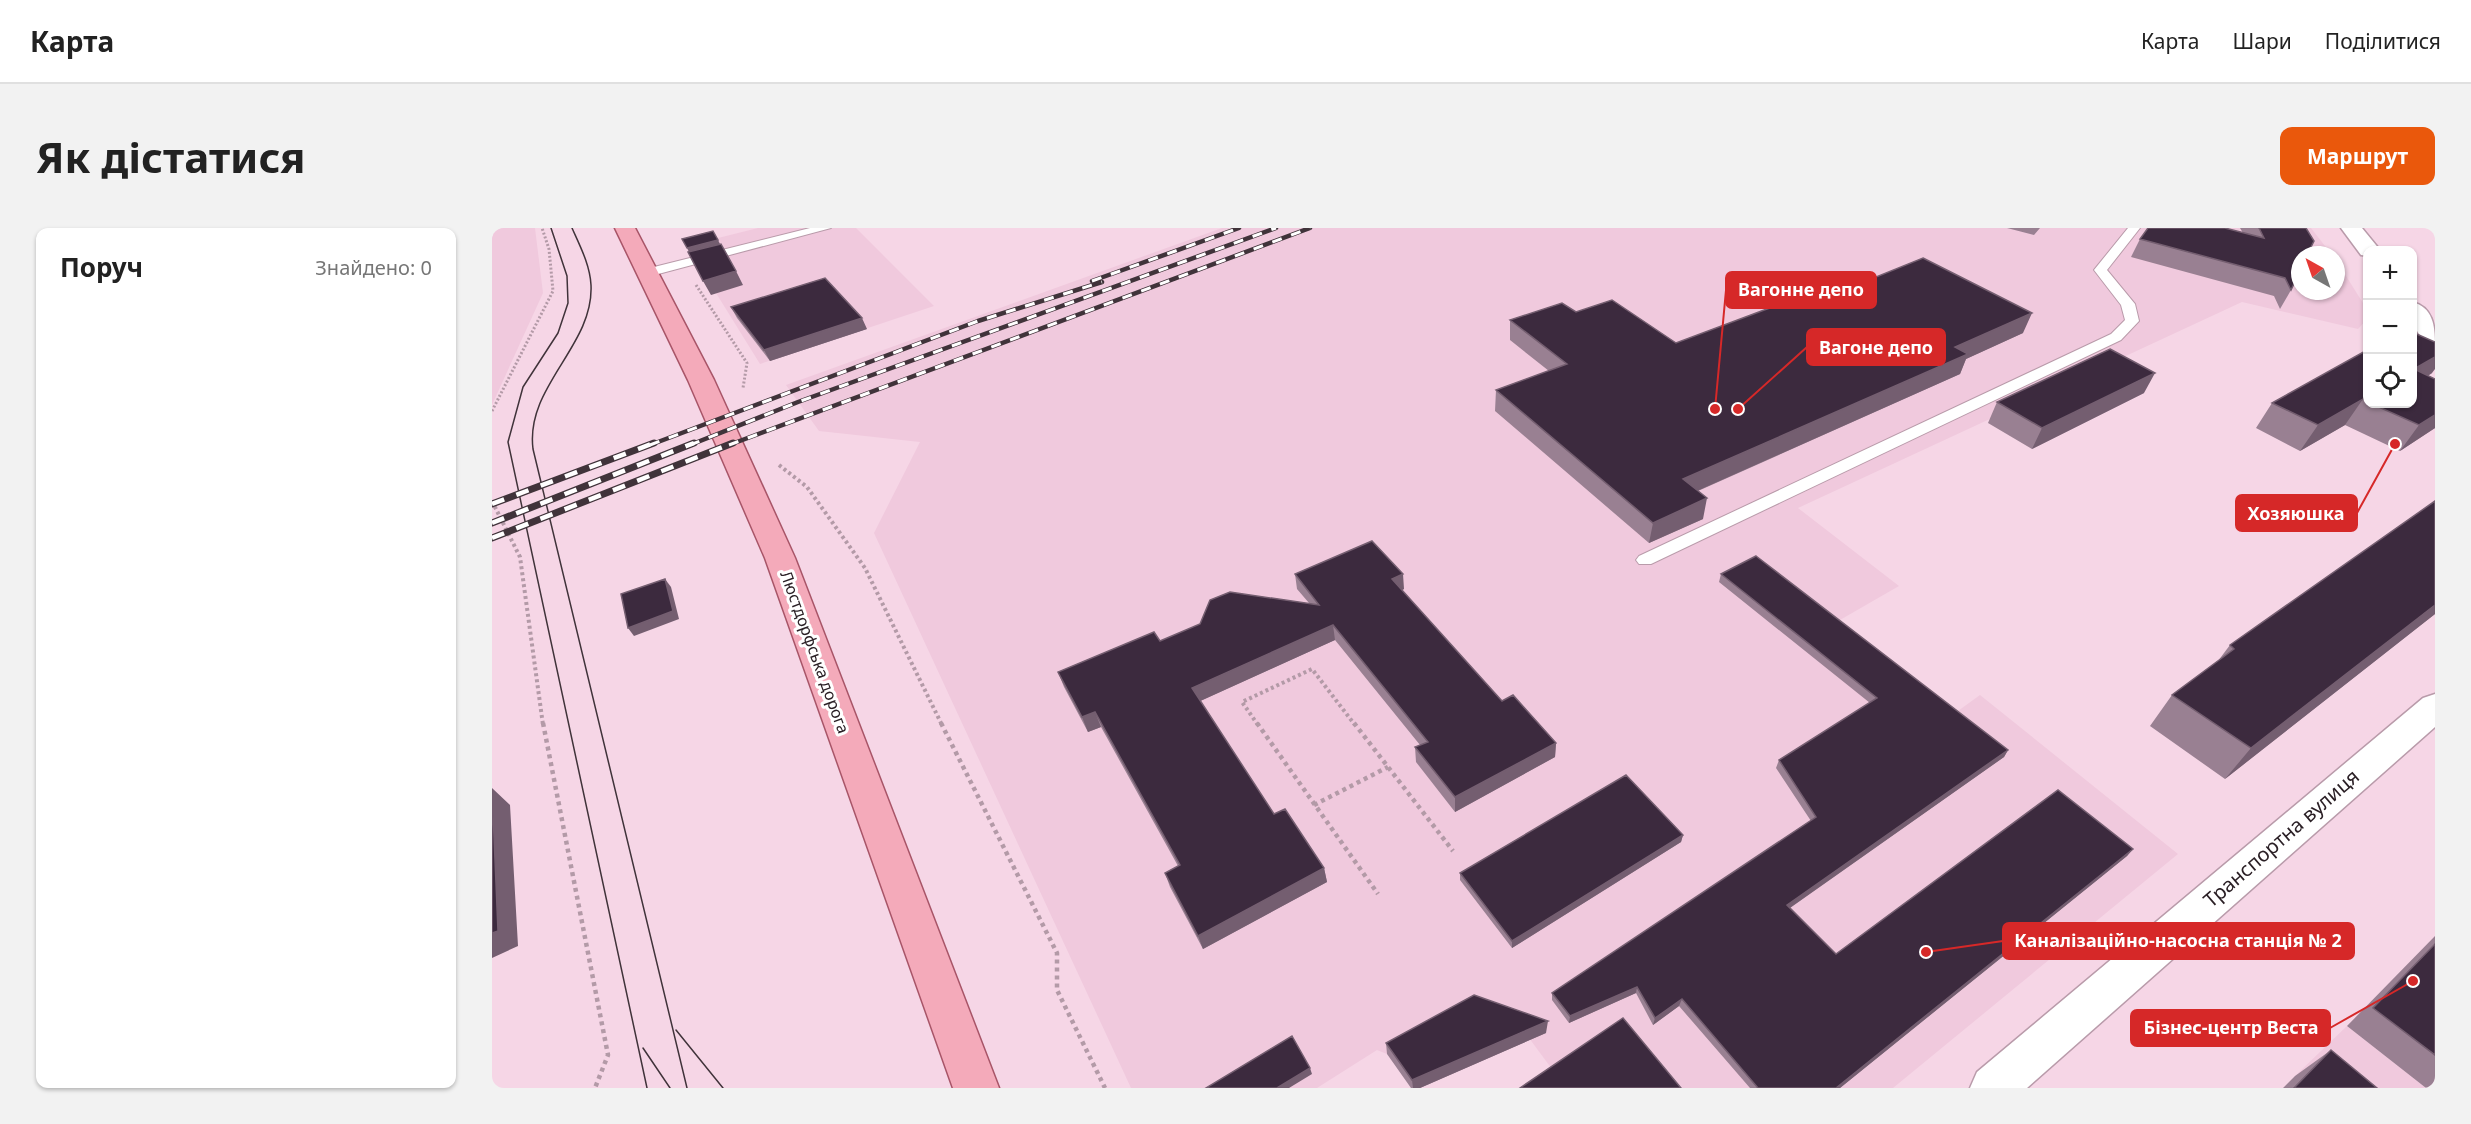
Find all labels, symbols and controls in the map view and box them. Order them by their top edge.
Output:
text: Карта [30,22,114,60]
text: Карта [2141,27,2200,55]
text: Шари [2233,27,2292,55]
text: Поділитися [2325,27,2441,55]
button: Маршрут [2280,127,2435,185]
text: Як дістатися [36,128,305,185]
north arrow [2291,246,2345,300]
map controls [2363,246,2417,408]
button: + [2363,246,2417,300]
text: Поруч [60,249,143,285]
text: Знайдено: 0 [315,254,432,281]
callout: Вагонне депо [1726,272,1876,308]
text: Вагонне депо [1738,277,1864,301]
button: − [2363,300,2417,354]
callout: Вагоне депо [1807,329,1945,365]
text: Вагоне депо [1819,335,1933,359]
button: locate [2363,354,2417,408]
callout: Хозяюшка [2236,495,2357,531]
text: Хозяюшка [2248,501,2344,525]
street label: Люстдорфська дорога [775,568,855,736]
street label: Транспортна вулиця [2197,763,2365,913]
callout: Каналізаційно-насосна станція № 2 [2003,923,2354,959]
text: Каналізаційно-насосна станція № 2 [2014,928,2342,952]
callout: Бізнес-центр Веста [2131,1010,2330,1046]
text: Бізнес-центр Веста [2144,1015,2318,1039]

